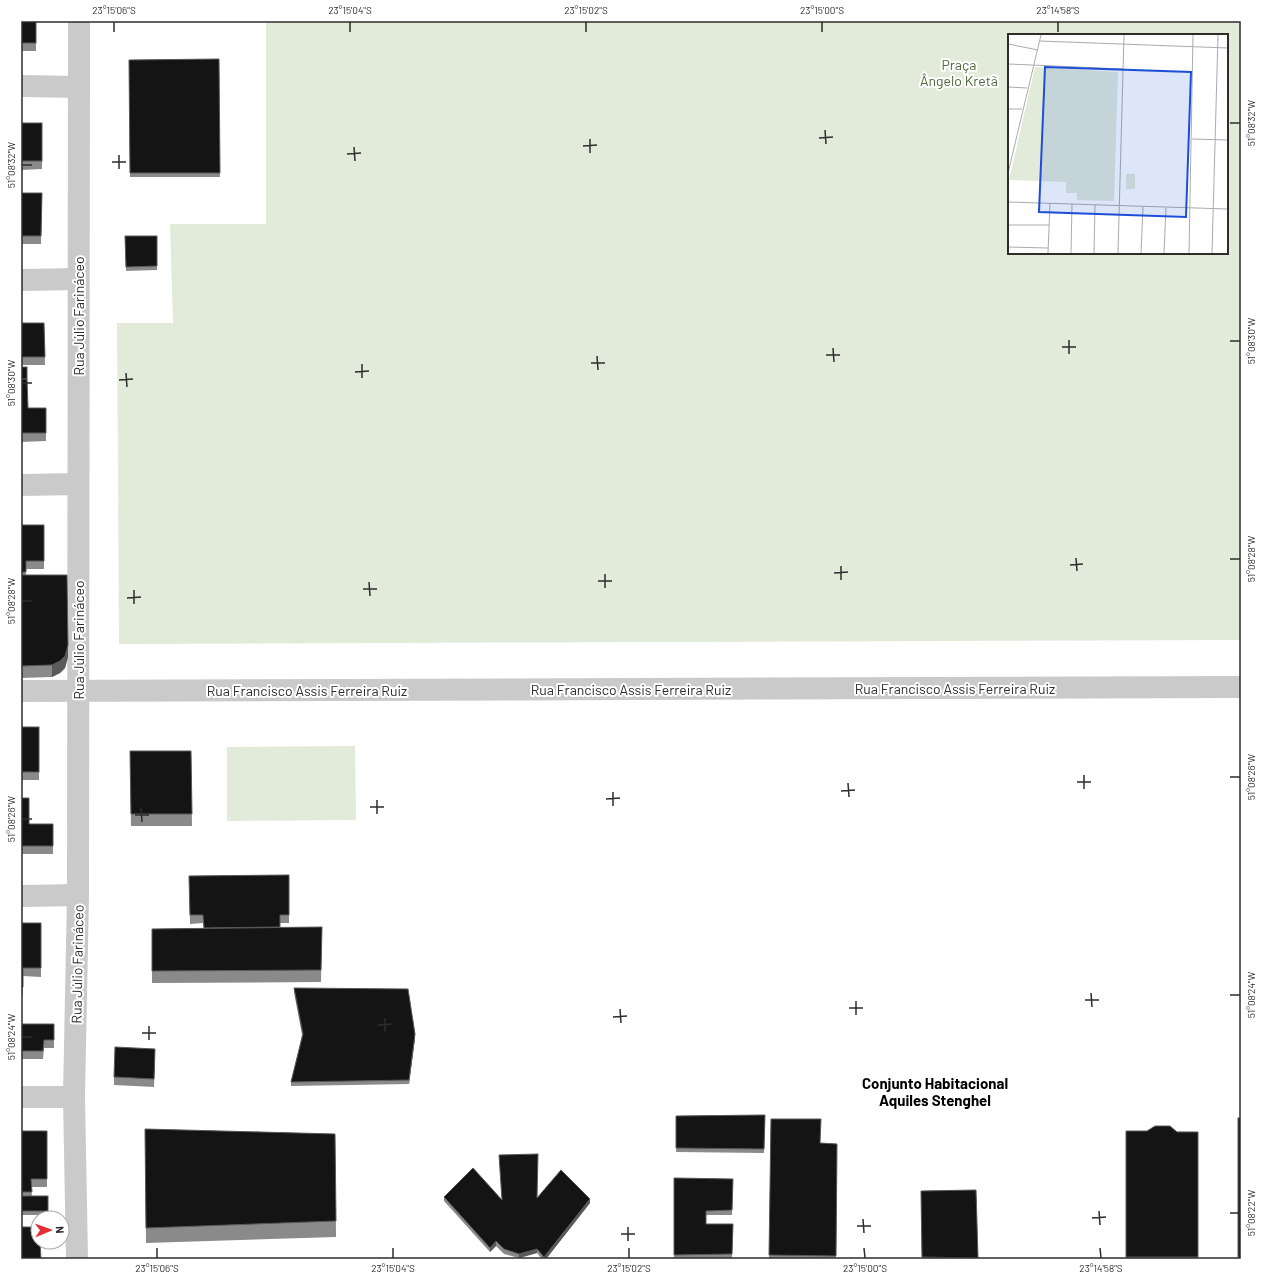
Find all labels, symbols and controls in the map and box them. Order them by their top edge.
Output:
text: 23°15'06"S [92,4,136,16]
text: 23°15'04"S [328,4,372,16]
text: 23°15'02"S [564,4,608,16]
text: 23°15'00"S [800,4,844,16]
text: 23°14'58"S [1036,4,1080,16]
inset map [1008,34,1228,254]
park label: Praça Ângelo Kretã [920,56,998,89]
text: 51°08'32"W [1245,100,1257,146]
text: 51°08'32"W [5,142,17,188]
street label: Rua Júlio Farináceo [70,256,87,376]
text: 51°08'30"W [1245,318,1257,364]
text: 51°08'30"W [5,360,17,406]
text: 51°08'28"W [1245,536,1257,582]
text: 51°08'28"W [5,578,17,624]
street label: Rua Júlio Farináceo [70,580,87,700]
street label: Rua Francisco Assis Ferreira Ruiz [855,680,1055,697]
street label: Rua Francisco Assis Ferreira Ruiz [531,681,731,698]
street label: Rua Francisco Assis Ferreira Ruiz [207,682,407,699]
text: 51°08'26"W [1245,754,1257,800]
text: 51°08'26"W [5,796,17,842]
street label: Rua Júlio Farináceo [67,904,87,1024]
text: 51°08'24"W [1245,972,1257,1018]
text: 51°08'24"W [5,1014,17,1060]
district label: Conjunto Habitacional Aquiles Stenghel [862,1074,1008,1109]
text: 51°08'22"W [1245,1190,1257,1236]
north arrow [30,1210,70,1250]
text: N [54,1226,67,1234]
text: 23°15'06"S [135,1262,179,1274]
text: 23°15'04"S [371,1262,415,1274]
text: 23°15'02"S [607,1262,651,1274]
text: 23°15'00"S [843,1262,887,1274]
text: 23°14'58"S [1079,1262,1123,1274]

